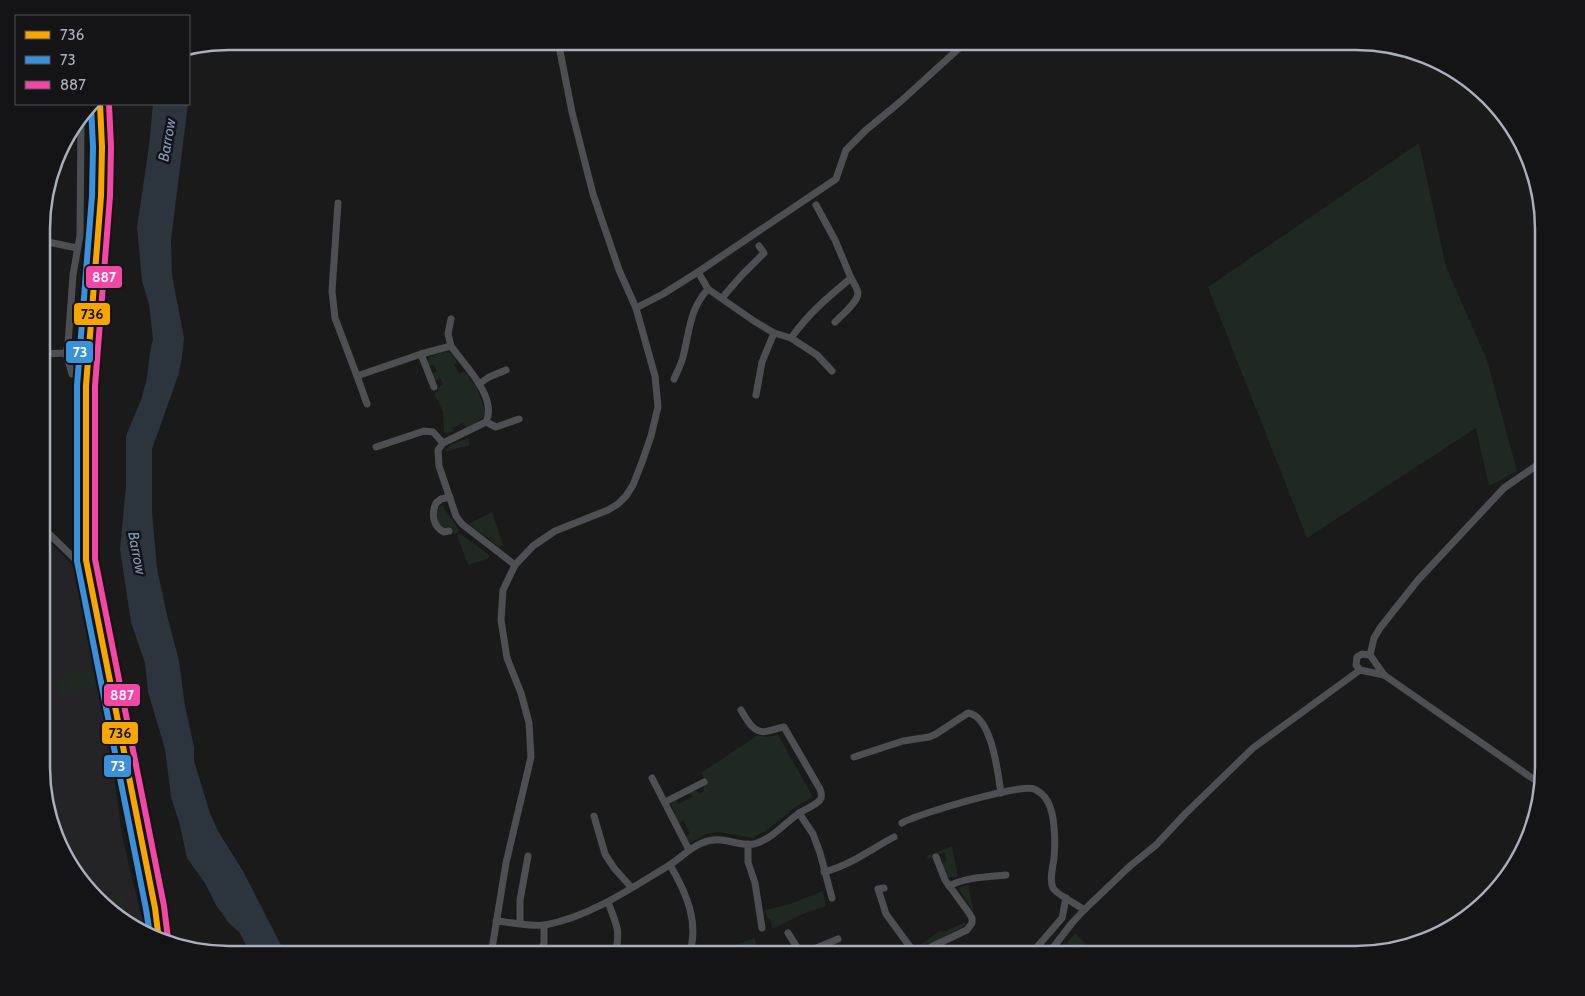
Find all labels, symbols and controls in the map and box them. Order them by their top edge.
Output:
legend [15,15,190,105]
text: 736 [60,26,84,44]
text: 73 [60,51,76,69]
text: 887 [60,76,86,94]
water label: Barrow [154,116,180,163]
line badge: 887 [85,265,123,289]
text: 887 [92,268,117,286]
line badge: 736 [73,302,111,326]
text: 736 [81,305,103,323]
line badge: 73 [65,340,94,364]
text: 73 [73,343,87,361]
water label: Barrow [124,530,150,577]
line badge: 887 [103,683,141,707]
text: 887 [110,686,135,704]
line badge: 736 [101,721,139,745]
text: 736 [109,724,131,742]
line badge: 73 [103,754,132,778]
text: 73 [111,757,125,775]

